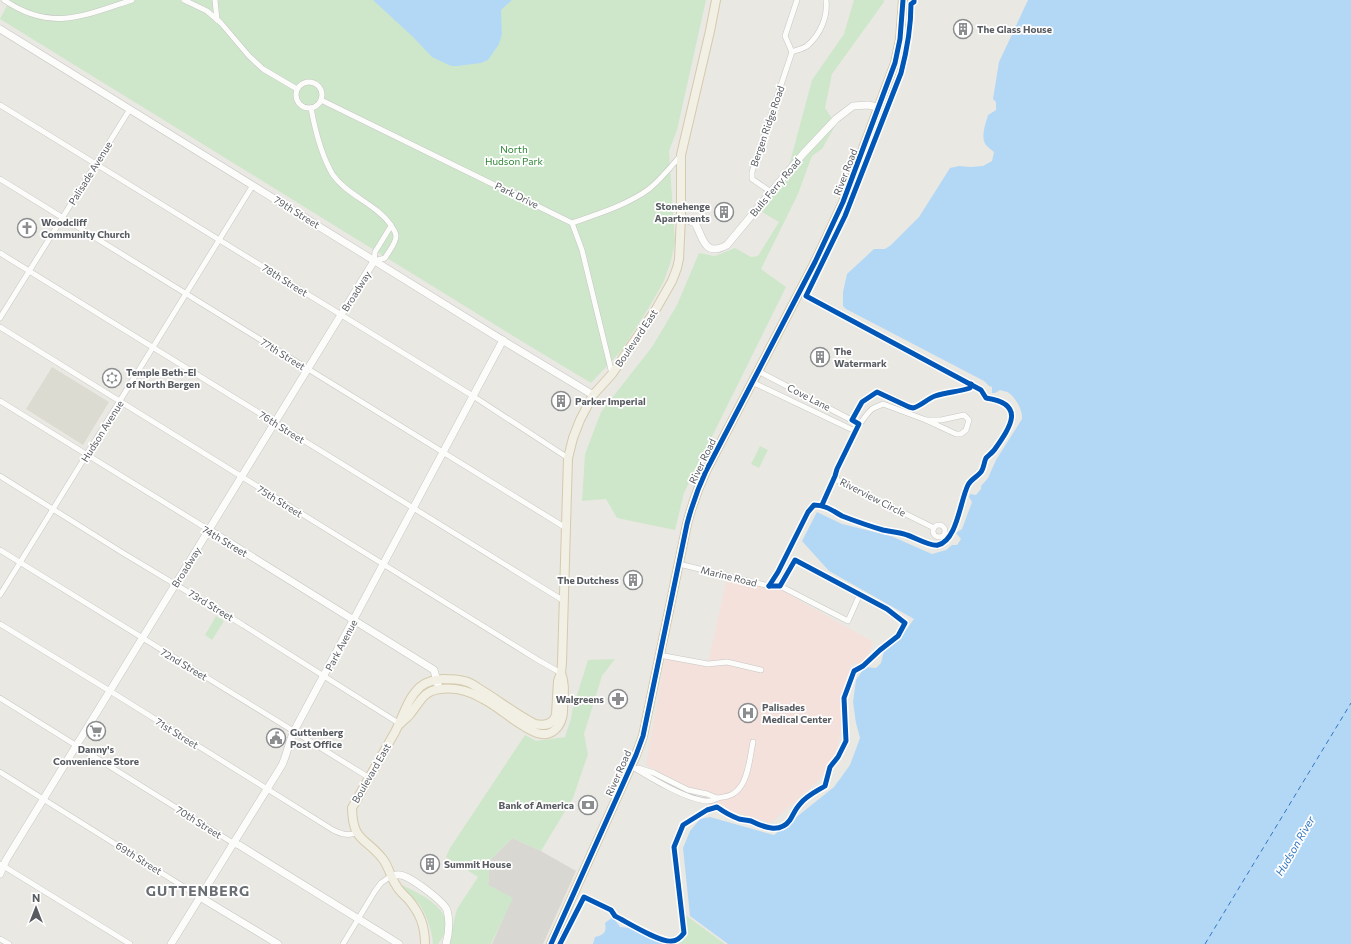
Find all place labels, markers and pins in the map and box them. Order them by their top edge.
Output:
building icon: The Glass House [952,18,974,40]
place label: The Glass House [977,23,1052,35]
place label: Stonehenge Apartments [655,200,710,224]
building icon: Stonehenge Apartments [713,201,735,223]
place label: Woodcliff Community Church [41,216,130,240]
church icon: Woodcliff Community Church [16,217,38,239]
place label: The Watermark [834,345,887,369]
building icon: The Watermark [809,346,831,368]
place label: Temple Beth-El of North Bergen [126,366,200,390]
synagogue icon: Temple Beth-El of North Bergen [101,367,123,389]
building icon: Parker Imperial [550,390,572,412]
place label: Parker Imperial [575,395,646,407]
building icon: The Dutchess [622,569,644,591]
place label: The Dutchess [557,574,619,586]
pharmacy icon: Walgreens [607,688,629,710]
place label: Walgreens [556,693,604,705]
place label: Palisades Medical Center [762,701,832,725]
hospital icon: Palisades Medical Center [737,702,759,724]
supermarket icon: Danny's Convenience Store [85,720,107,742]
place label: Guttenberg Post Office [290,726,344,750]
public building icon: Guttenberg Post Office [265,727,287,749]
place label: Danny's Convenience Store [53,743,139,767]
bank icon: Bank of America [577,794,599,816]
place label: Bank of America [499,799,574,811]
building icon: Summit House [419,853,441,875]
place label: Summit House [444,858,511,870]

